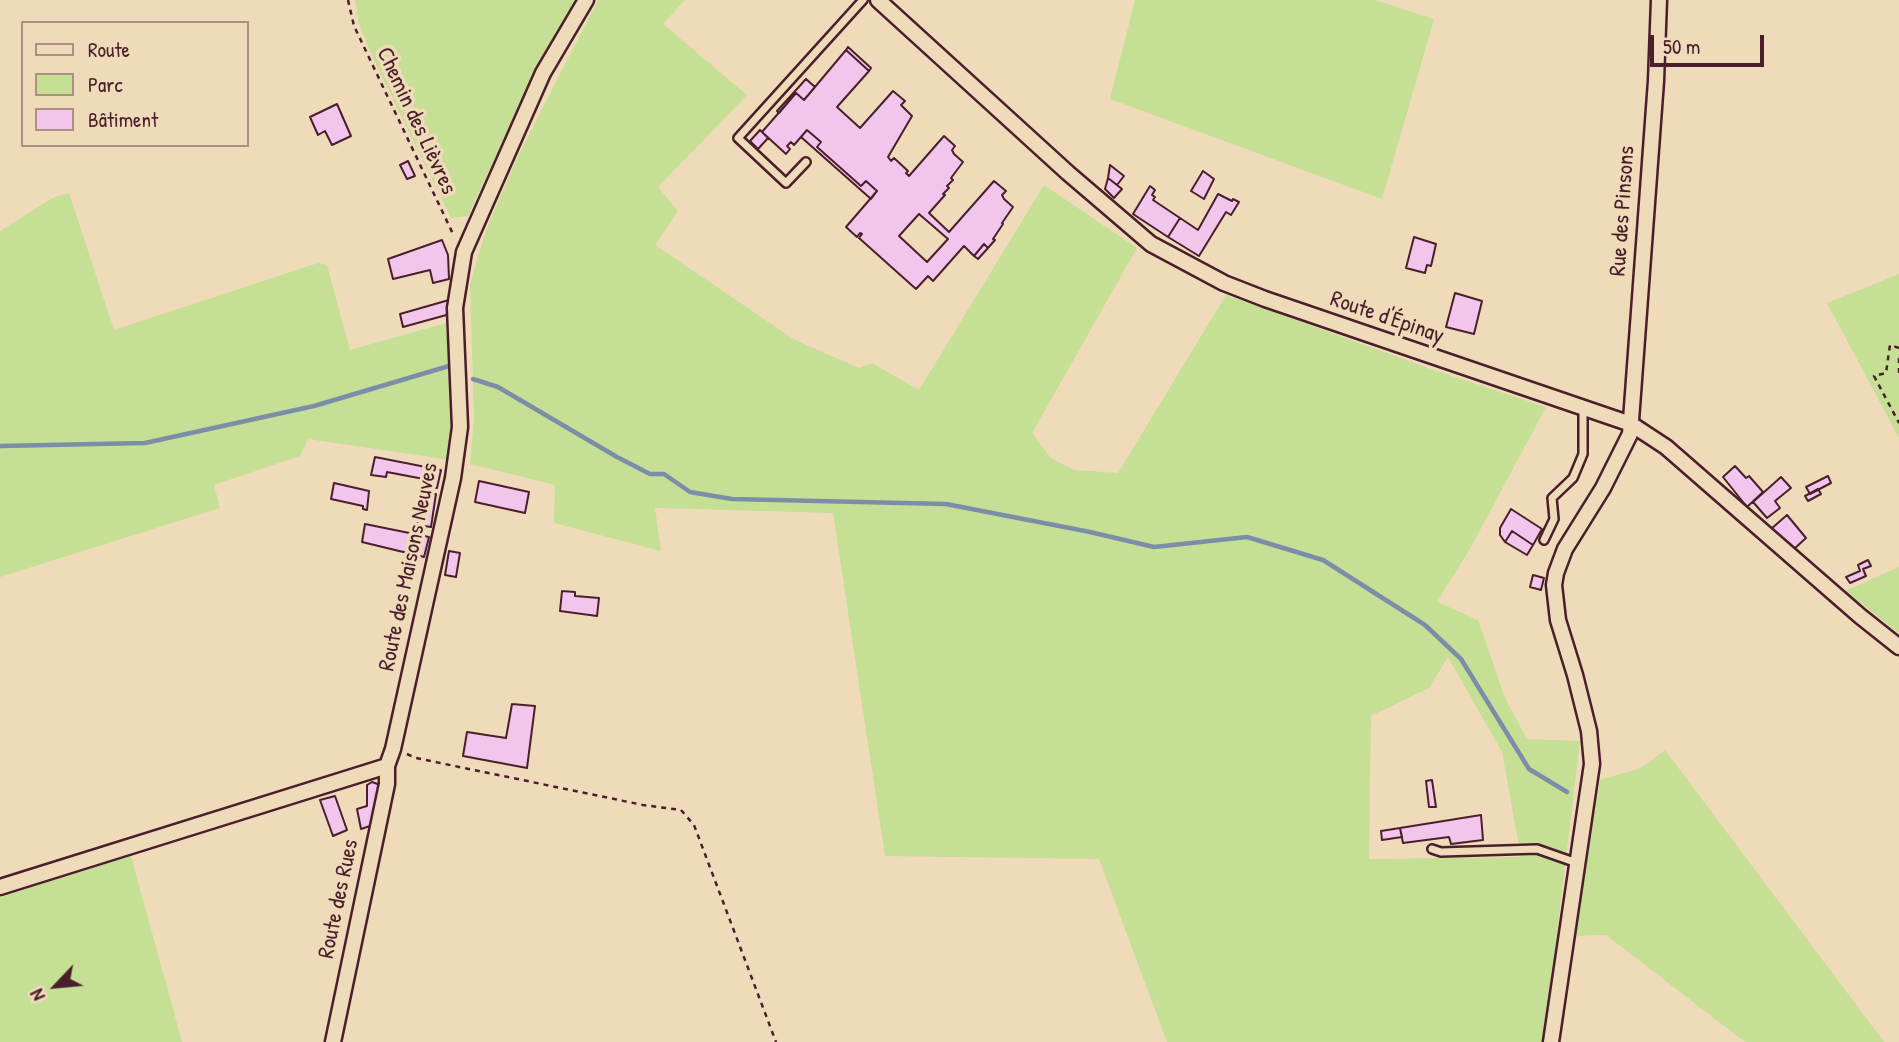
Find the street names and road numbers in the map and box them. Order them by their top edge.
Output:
street label: Chemin des Lièvres [370,43,462,199]
street label: Rue des Pinsons [1605,145,1641,277]
street label: Route d'Épinay [1327,286,1447,350]
street label: Route des Maisons Neuves [373,461,445,673]
street label: Route des Rues [313,837,365,961]

